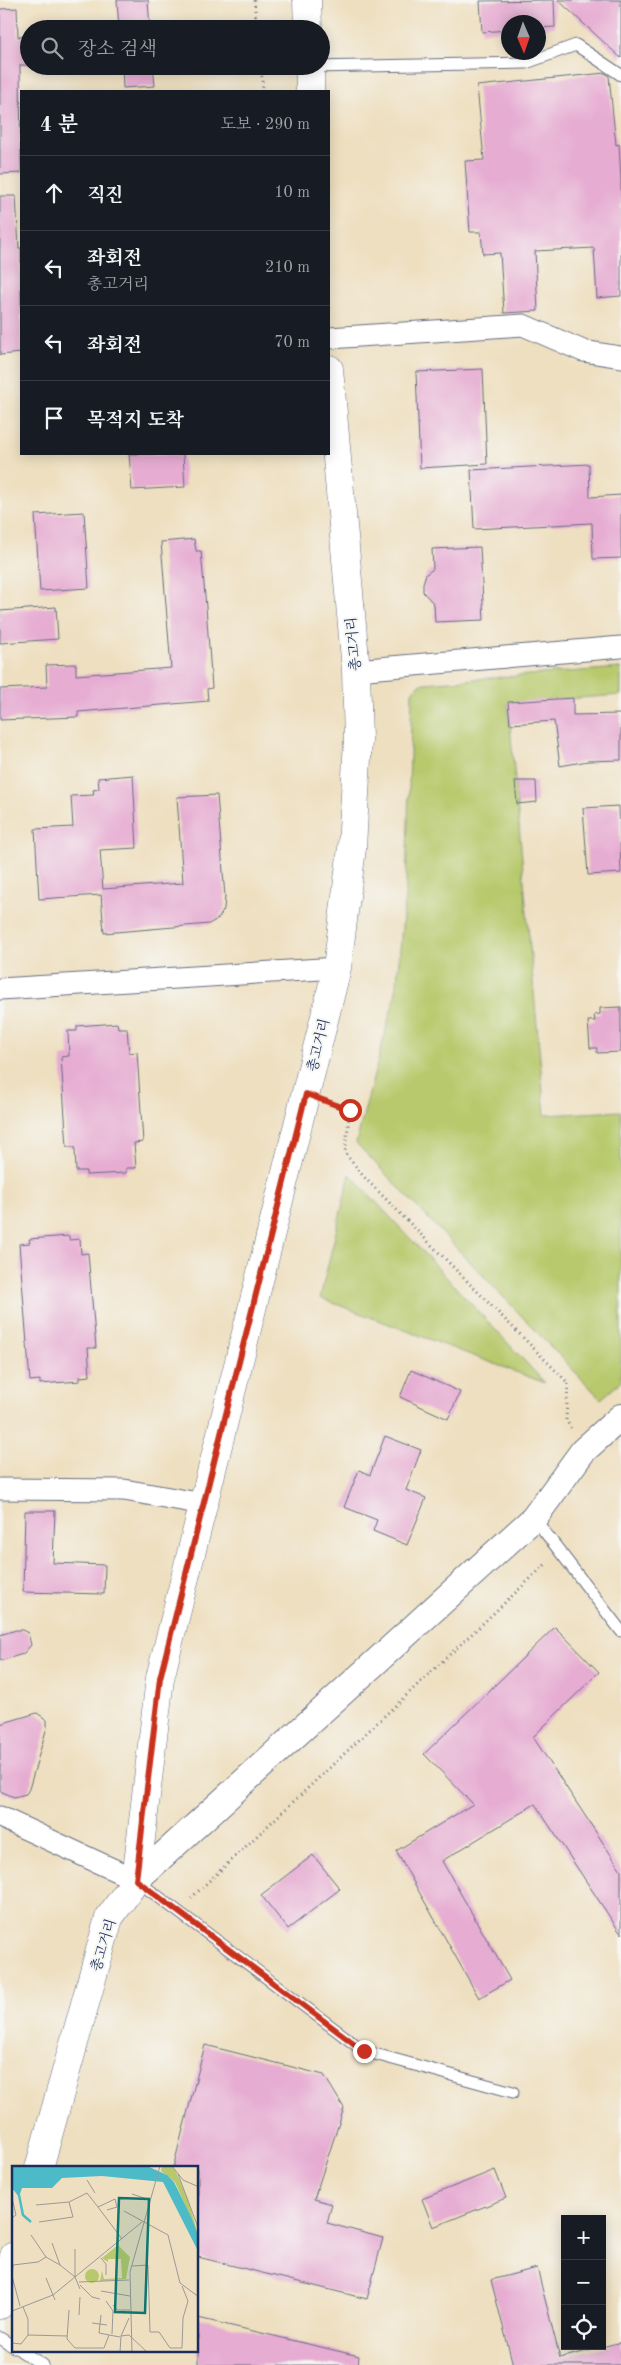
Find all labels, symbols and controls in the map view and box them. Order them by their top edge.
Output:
north arrow [501,15,546,60]
search box [20,20,330,75]
icon: search [38,34,66,62]
text: 장소 검색 [78,41,157,60]
text: 4 분 [40,115,78,136]
text: 도보 · 290 m [221,117,310,133]
icon: ahead [40,179,68,207]
text: 10 m [274,185,310,201]
text: 직진 [87,187,124,206]
text: 좌회전 [87,250,142,269]
icon: left [40,254,68,282]
text: 210 m [265,260,310,276]
text: 총고거리 [87,277,149,293]
icon: left [40,329,68,357]
text: 70 m [274,335,310,351]
text: 좌회전 [87,337,142,356]
icon: arrive [40,404,68,432]
text: 목적지 도착 [87,412,184,431]
street label: 총고거리 [344,616,363,672]
street label: 총고거리 [305,1017,332,1073]
route start [339,1099,362,1122]
street label: 총고거리 [88,1917,119,1973]
route end [353,2040,376,2063]
inset map [12,2166,199,2352]
map controls [561,2215,606,2350]
button: + [561,2215,606,2260]
button: − [561,2260,606,2305]
button: locate [561,2305,606,2350]

